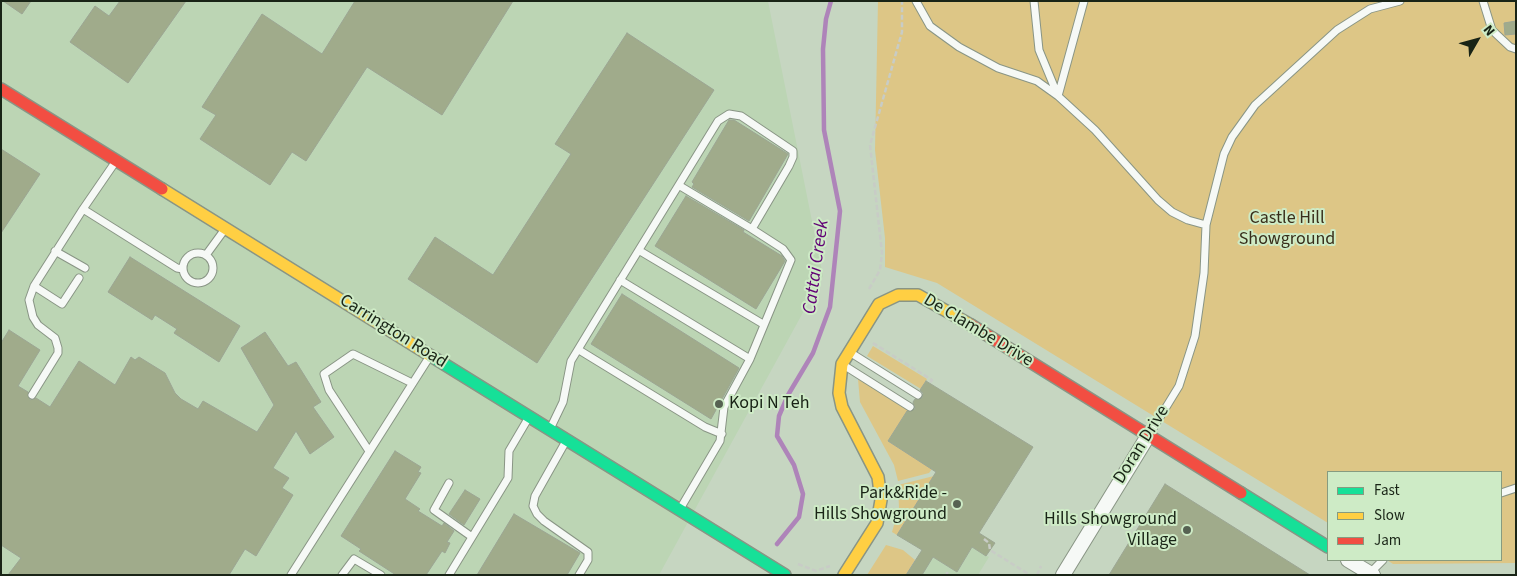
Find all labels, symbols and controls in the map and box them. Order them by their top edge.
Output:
north arrow [1452,15,1502,65]
text: N [1478,21,1500,41]
park label: Castle Hill Showground [1239,208,1335,250]
water label: Cattai Creek [799,218,835,316]
street label: Carrington Road [335,290,451,374]
street label: De Clambe Drive [919,290,1037,372]
place label: Kopi N Teh [729,393,809,415]
marker: Kopi N Teh [713,398,725,410]
street label: Doran Drive [1109,402,1175,488]
legend [1327,471,1502,561]
text: Fast [1374,480,1400,501]
place label: Park&Ride - Hills Showground [814,483,947,526]
marker: Park&Ride - Hills Showground [951,498,963,510]
text: Slow [1374,505,1405,526]
place label: Hills Showground Village [1044,509,1177,552]
marker: Hills Showground Village [1181,524,1193,536]
text: Jam [1374,530,1401,551]

